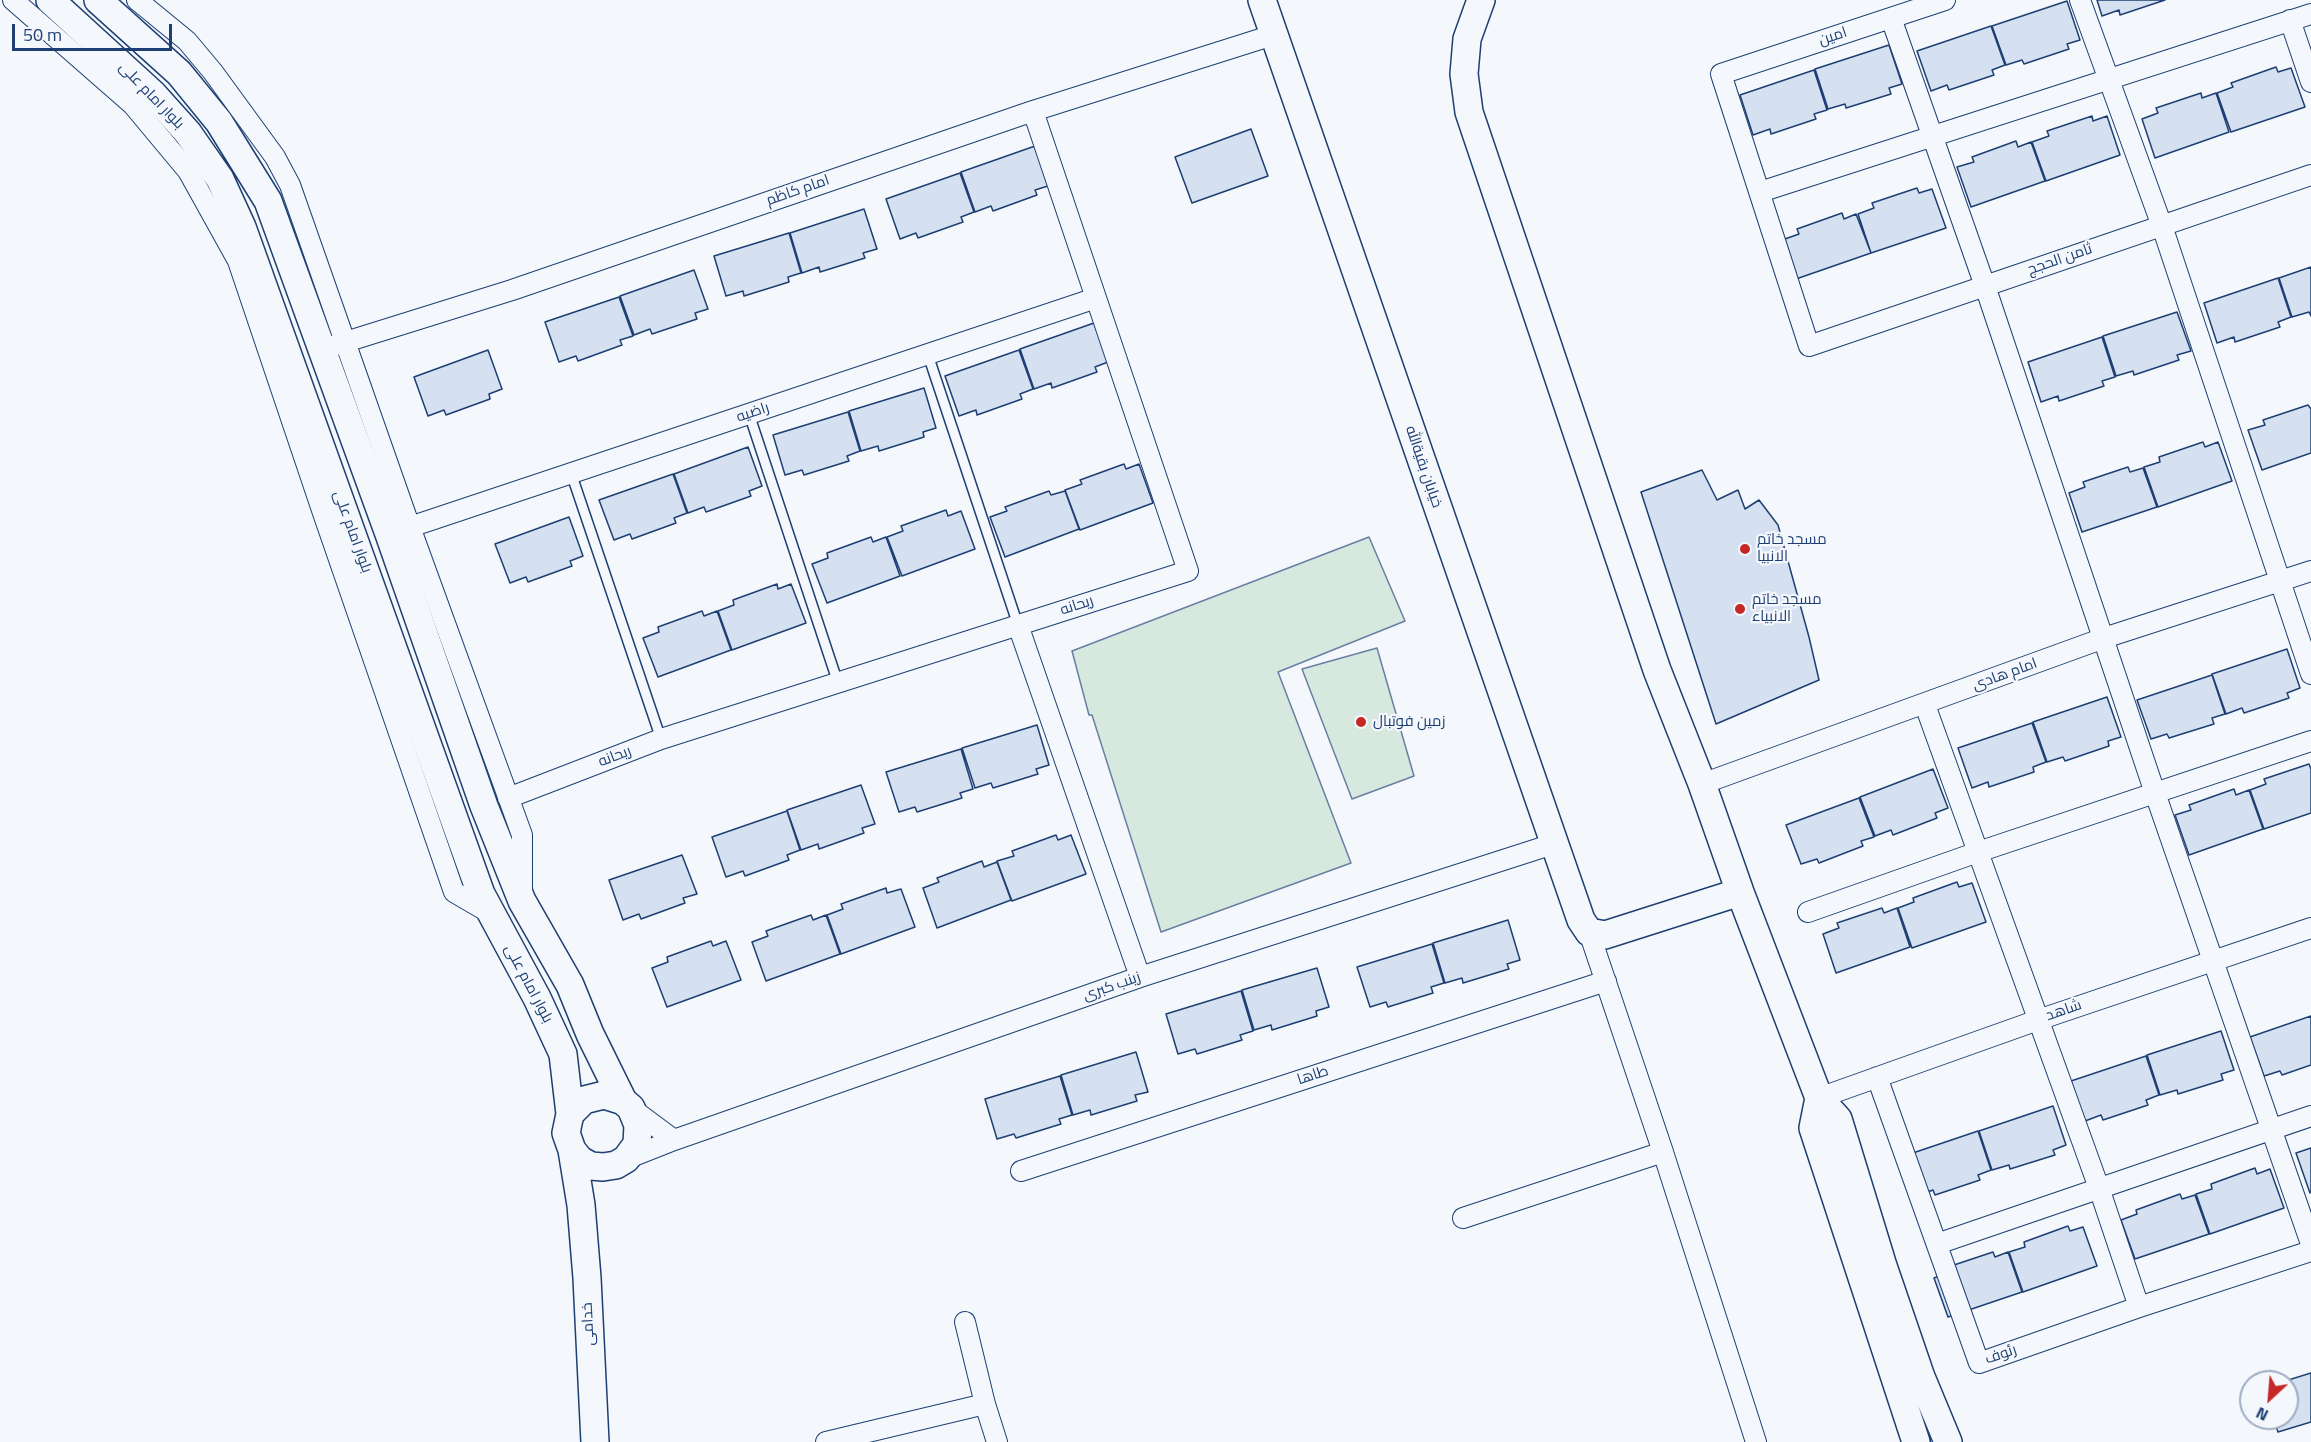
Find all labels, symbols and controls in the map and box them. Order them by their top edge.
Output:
scale bar [15,12,176,50]
text: 50 m [23,21,62,48]
street label: امین [1817,24,1849,50]
street label: بلوار امام علی [115,59,187,133]
street label: امام کاظم [764,172,832,210]
street label: ثامن الحجج [2025,240,2095,280]
street label: راضیه [734,399,772,427]
street label: خیابان بقیةالله [1401,424,1445,510]
street label: بلوار امام علی [329,488,375,576]
place label: مسجد خاتم الانبیا [1757,531,1827,566]
marker: مسجد خاتم الانبیا [1738,542,1752,556]
place label: مسجد خاتم الانبیاء [1752,591,1822,626]
street label: ریحانه [1058,592,1096,620]
marker: مسجد خاتم الانبیاء [1733,602,1747,616]
street label: امام هادی [1970,655,2040,695]
place label: زمین فوتبال [1373,713,1445,731]
marker: زمین فوتبال [1354,715,1368,729]
street label: ریحانه [596,742,634,772]
street label: بلوار امام علی [500,942,556,1026]
street label: زینب کبری [1081,969,1143,1005]
street label: شاهد [2044,997,2084,1025]
street label: طاها [1295,1063,1331,1089]
street label: خدامی [579,1302,599,1346]
street label: رئوف [1983,1341,2019,1369]
north arrow [2239,1370,2299,1430]
text: N [2252,1401,2272,1428]

